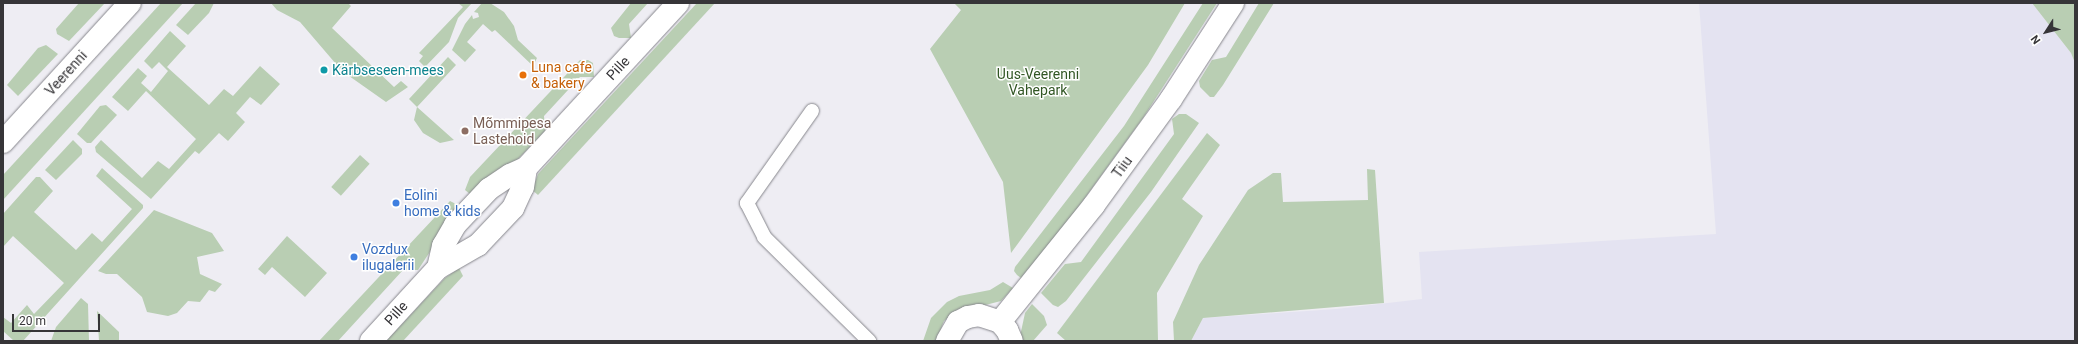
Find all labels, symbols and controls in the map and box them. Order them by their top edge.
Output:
north arrow [2026,12,2066,52]
text: N [2028,32,2043,46]
street label: Veerenni [42,47,90,99]
street label: Pille [603,53,633,83]
place label: Luna cafe & bakery [531,59,592,92]
place label: Kärbseseen-mees [332,62,444,78]
marker: Kärbseseen-mees [319,65,329,75]
park label: Uus-Veerenni Vahepark [997,66,1079,98]
marker: Luna cafe & bakery [518,70,528,80]
place label: Mõmmipesa Lastehoid [473,115,551,148]
marker: Mõmmipesa Lastehoid [460,126,470,136]
street label: Tiiu [1108,153,1136,181]
place label: Eolini home & kids [404,187,481,220]
marker: Eolini home & kids [391,198,401,208]
place label: Vozdux ilugalerii [362,241,414,274]
marker: Vozdux ilugalerii [349,252,359,262]
street label: Pille [381,298,411,328]
scale bar [14,306,102,332]
text: 20 m [19,314,46,328]

